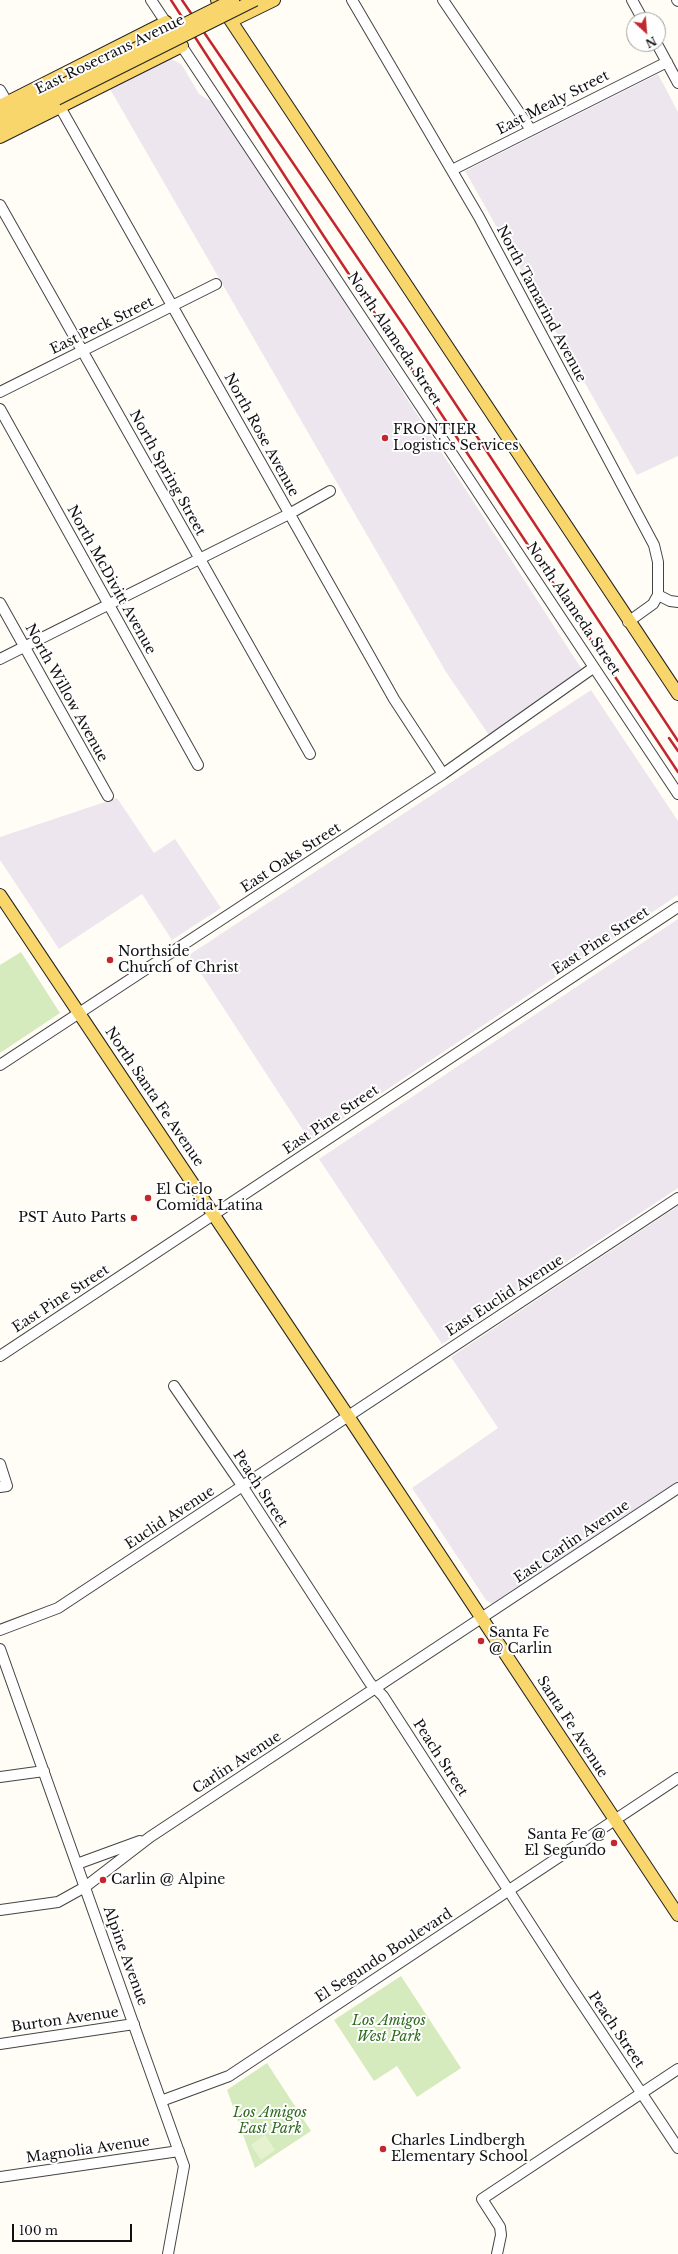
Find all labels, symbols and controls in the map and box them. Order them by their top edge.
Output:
street label: East Rosecrans Avenue [33,12,187,98]
north arrow [626,12,666,52]
text: N [643,33,659,50]
street label: East Mealy Street [494,67,612,139]
street label: North Tamarind Avenue [492,223,590,385]
street label: North Alameda Street [343,269,445,409]
street label: East Peck Street [48,294,156,358]
street label: North Rose Avenue [220,370,302,500]
street label: North Spring Street [125,407,209,539]
place label: FRONTIER Logistics Services [393,422,519,454]
marker: FRONTIER Logistics Services [380,433,390,443]
street label: North McDivitt Avenue [63,503,159,657]
street label: North Alameda Street [522,539,624,679]
street label: North Willow Avenue [21,621,111,765]
street label: East Oaks Street [238,819,344,897]
street label: East Pine Street [550,904,652,978]
place label: Northside Church of Christ [118,944,239,976]
marker: Northside Church of Christ [105,955,115,965]
street label: North Santa Fe Avenue [101,1024,207,1170]
street label: East Pine Street [280,1082,382,1158]
place label: El Cielo Comida Latina [156,1182,263,1214]
marker: El Cielo Comida Latina [143,1193,153,1203]
place label: PST Auto Parts [18,1210,126,1226]
marker: PST Auto Parts [129,1213,139,1223]
street label: East Euclid Avenue [443,1252,567,1340]
street label: East Pine Street [10,1262,112,1336]
street label: Peach Street [229,1447,291,1531]
street label: Euclid Avenue [122,1483,218,1553]
street label: East Carlin Avenue [511,1497,633,1587]
place label: Santa Fe @ Carlin [489,1625,552,1658]
marker: Santa Fe @ Carlin [476,1636,486,1646]
street label: Santa Fe Avenue [533,1673,611,1781]
street label: Peach Street [409,1716,471,1800]
street label: Carlin Avenue [190,1728,284,1798]
place label: Santa Fe @ El Segundo [524,1827,606,1860]
marker: Santa Fe @ El Segundo [609,1838,619,1848]
place label: Carlin @ Alpine [111,1872,225,1888]
marker: Carlin @ Alpine [98,1875,108,1885]
street label: Alpine Avenue [99,1904,151,2008]
street label: El Segundo Boulevard [312,1905,456,2007]
street label: Peach Street [584,1989,648,2071]
street label: Burton Avenue [10,2004,120,2036]
park label: Los Amigos West Park [352,2013,426,2046]
park label: Los Amigos East Park [233,2105,307,2138]
street label: Magnolia Avenue [25,2133,151,2167]
place label: Charles Lindbergh Elementary School [391,2133,528,2166]
marker: Charles Lindbergh Elementary School [378,2144,388,2154]
scale bar [14,2216,134,2242]
text: 100 m [19,2223,58,2238]

